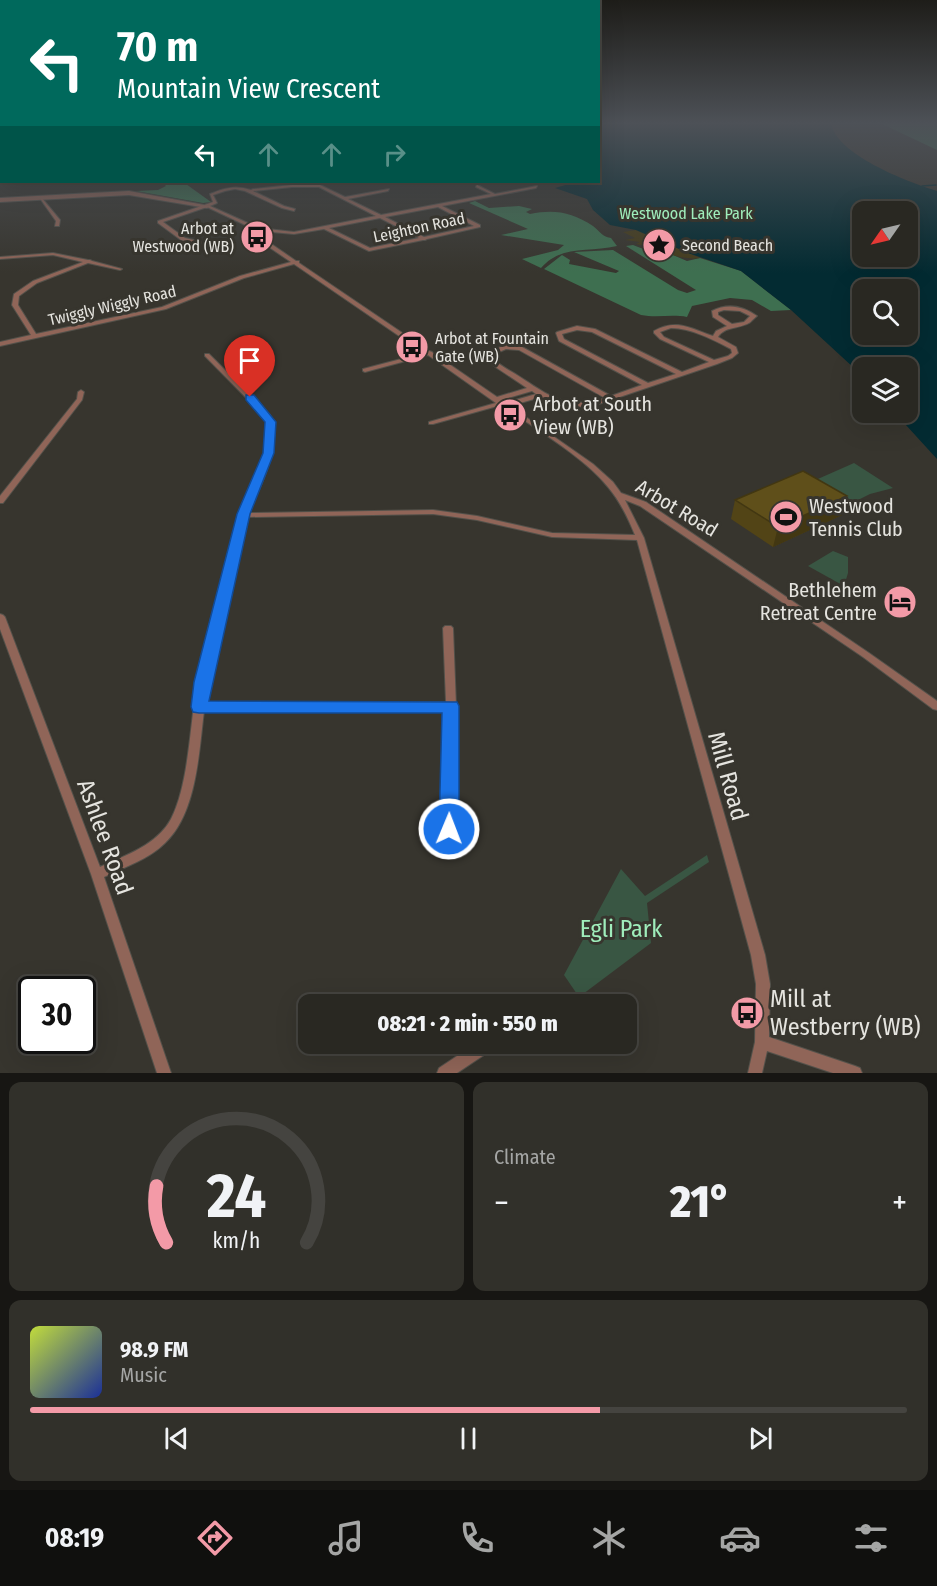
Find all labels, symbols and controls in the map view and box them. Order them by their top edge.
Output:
text: 70 m [117,22,198,72]
icon: left [18,24,96,102]
text: Mountain View Crescent [117,73,380,105]
icon: left [189,138,222,171]
icon: ahead [252,138,285,171]
icon: ahead [315,138,348,171]
icon: right [378,138,411,171]
north arrow [852,201,918,267]
map controls [852,201,918,423]
park label: Westwood Lake Park [619,204,753,223]
street label: Leighton Road [371,208,467,246]
place label: Arbot at Westwood (WB) [132,219,235,256]
bus stop icon: Arbot at Westwood (WB) [239,219,275,255]
place icon: Second Beach [641,227,677,263]
place label: Second Beach [682,236,773,255]
button: search [852,279,918,345]
street label: Twiggly Wiggly Road [46,282,178,329]
bus stop icon: Arbot at Fountain Gate (WB) [394,329,430,365]
place label: Arbot at Fountain Gate (WB) [435,329,549,366]
pin [224,335,275,397]
icon: arrive [233,344,266,377]
button: layers [852,357,918,423]
place label: Arbot at South View (WB) [533,392,652,439]
bus stop icon: Arbot at South View (WB) [492,397,528,433]
street label: Arbot Road [632,474,722,542]
place label: Westwood Tennis Club [809,494,903,541]
sports icon: Westwood Tennis Club [768,499,804,535]
place label: Bethlehem Retreat Centre [760,578,877,625]
hotel icon: Bethlehem Retreat Centre [882,584,918,620]
street label: Mill Road [702,728,754,824]
street label: Ashlee Road [71,775,139,899]
position arrow [417,797,481,861]
park label: Egli Park [580,915,663,943]
speed limit sign: 30 [18,976,96,1054]
place label: Mill at Westberry (WB) [770,985,921,1041]
bus stop icon: Mill at Westberry (WB) [729,995,765,1031]
text: 08:21 · 2 min · 550 m [377,1010,558,1037]
text: Climate [494,1145,556,1169]
text: 24 [206,1159,266,1234]
text: 21° [670,1175,731,1229]
text: − [494,1183,509,1223]
text: + [892,1183,907,1223]
text: km/h [213,1229,260,1255]
text: 98.9 FM [120,1336,188,1363]
text: Music [120,1363,167,1387]
icon: previous [160,1422,193,1455]
icon: pause [452,1422,485,1455]
icon: next [744,1422,777,1455]
icon: directions [194,1517,236,1559]
icon: music [325,1517,367,1559]
icon: phone [456,1517,498,1559]
icon: climate [588,1517,630,1559]
icon: car [719,1517,761,1559]
icon: filters [850,1517,892,1559]
text: 08:19 [45,1522,104,1554]

